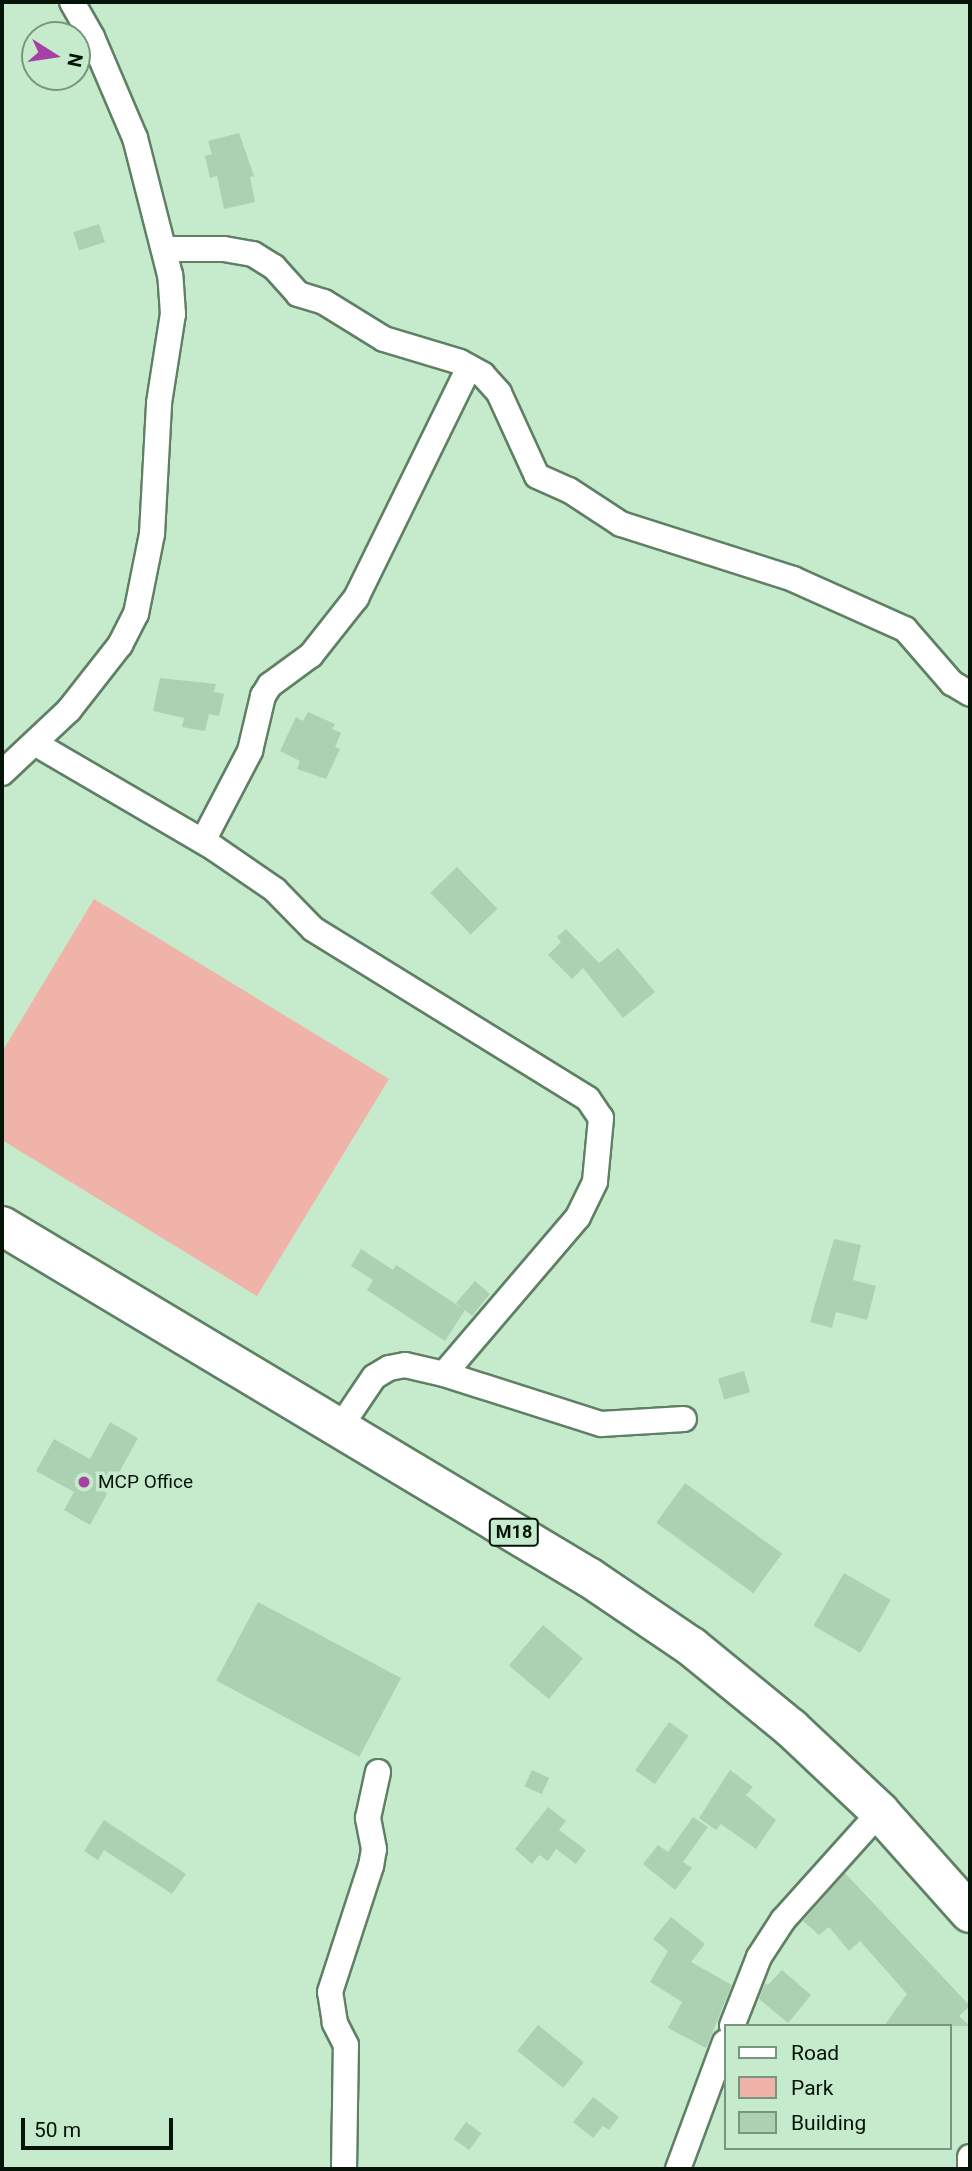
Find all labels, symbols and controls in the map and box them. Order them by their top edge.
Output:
north arrow [21,21,91,91]
text: N [62,51,88,69]
place label: MCP Office [98,1471,193,1493]
marker: MCP Office [76,1474,92,1490]
road number: M18 [488,1518,540,1546]
legend [724,2024,951,2150]
text: Road [791,2041,839,2065]
text: Park [791,2076,833,2100]
scale bar [24,2104,177,2148]
text: Building [791,2111,866,2135]
text: 50 m [34,2118,81,2142]

